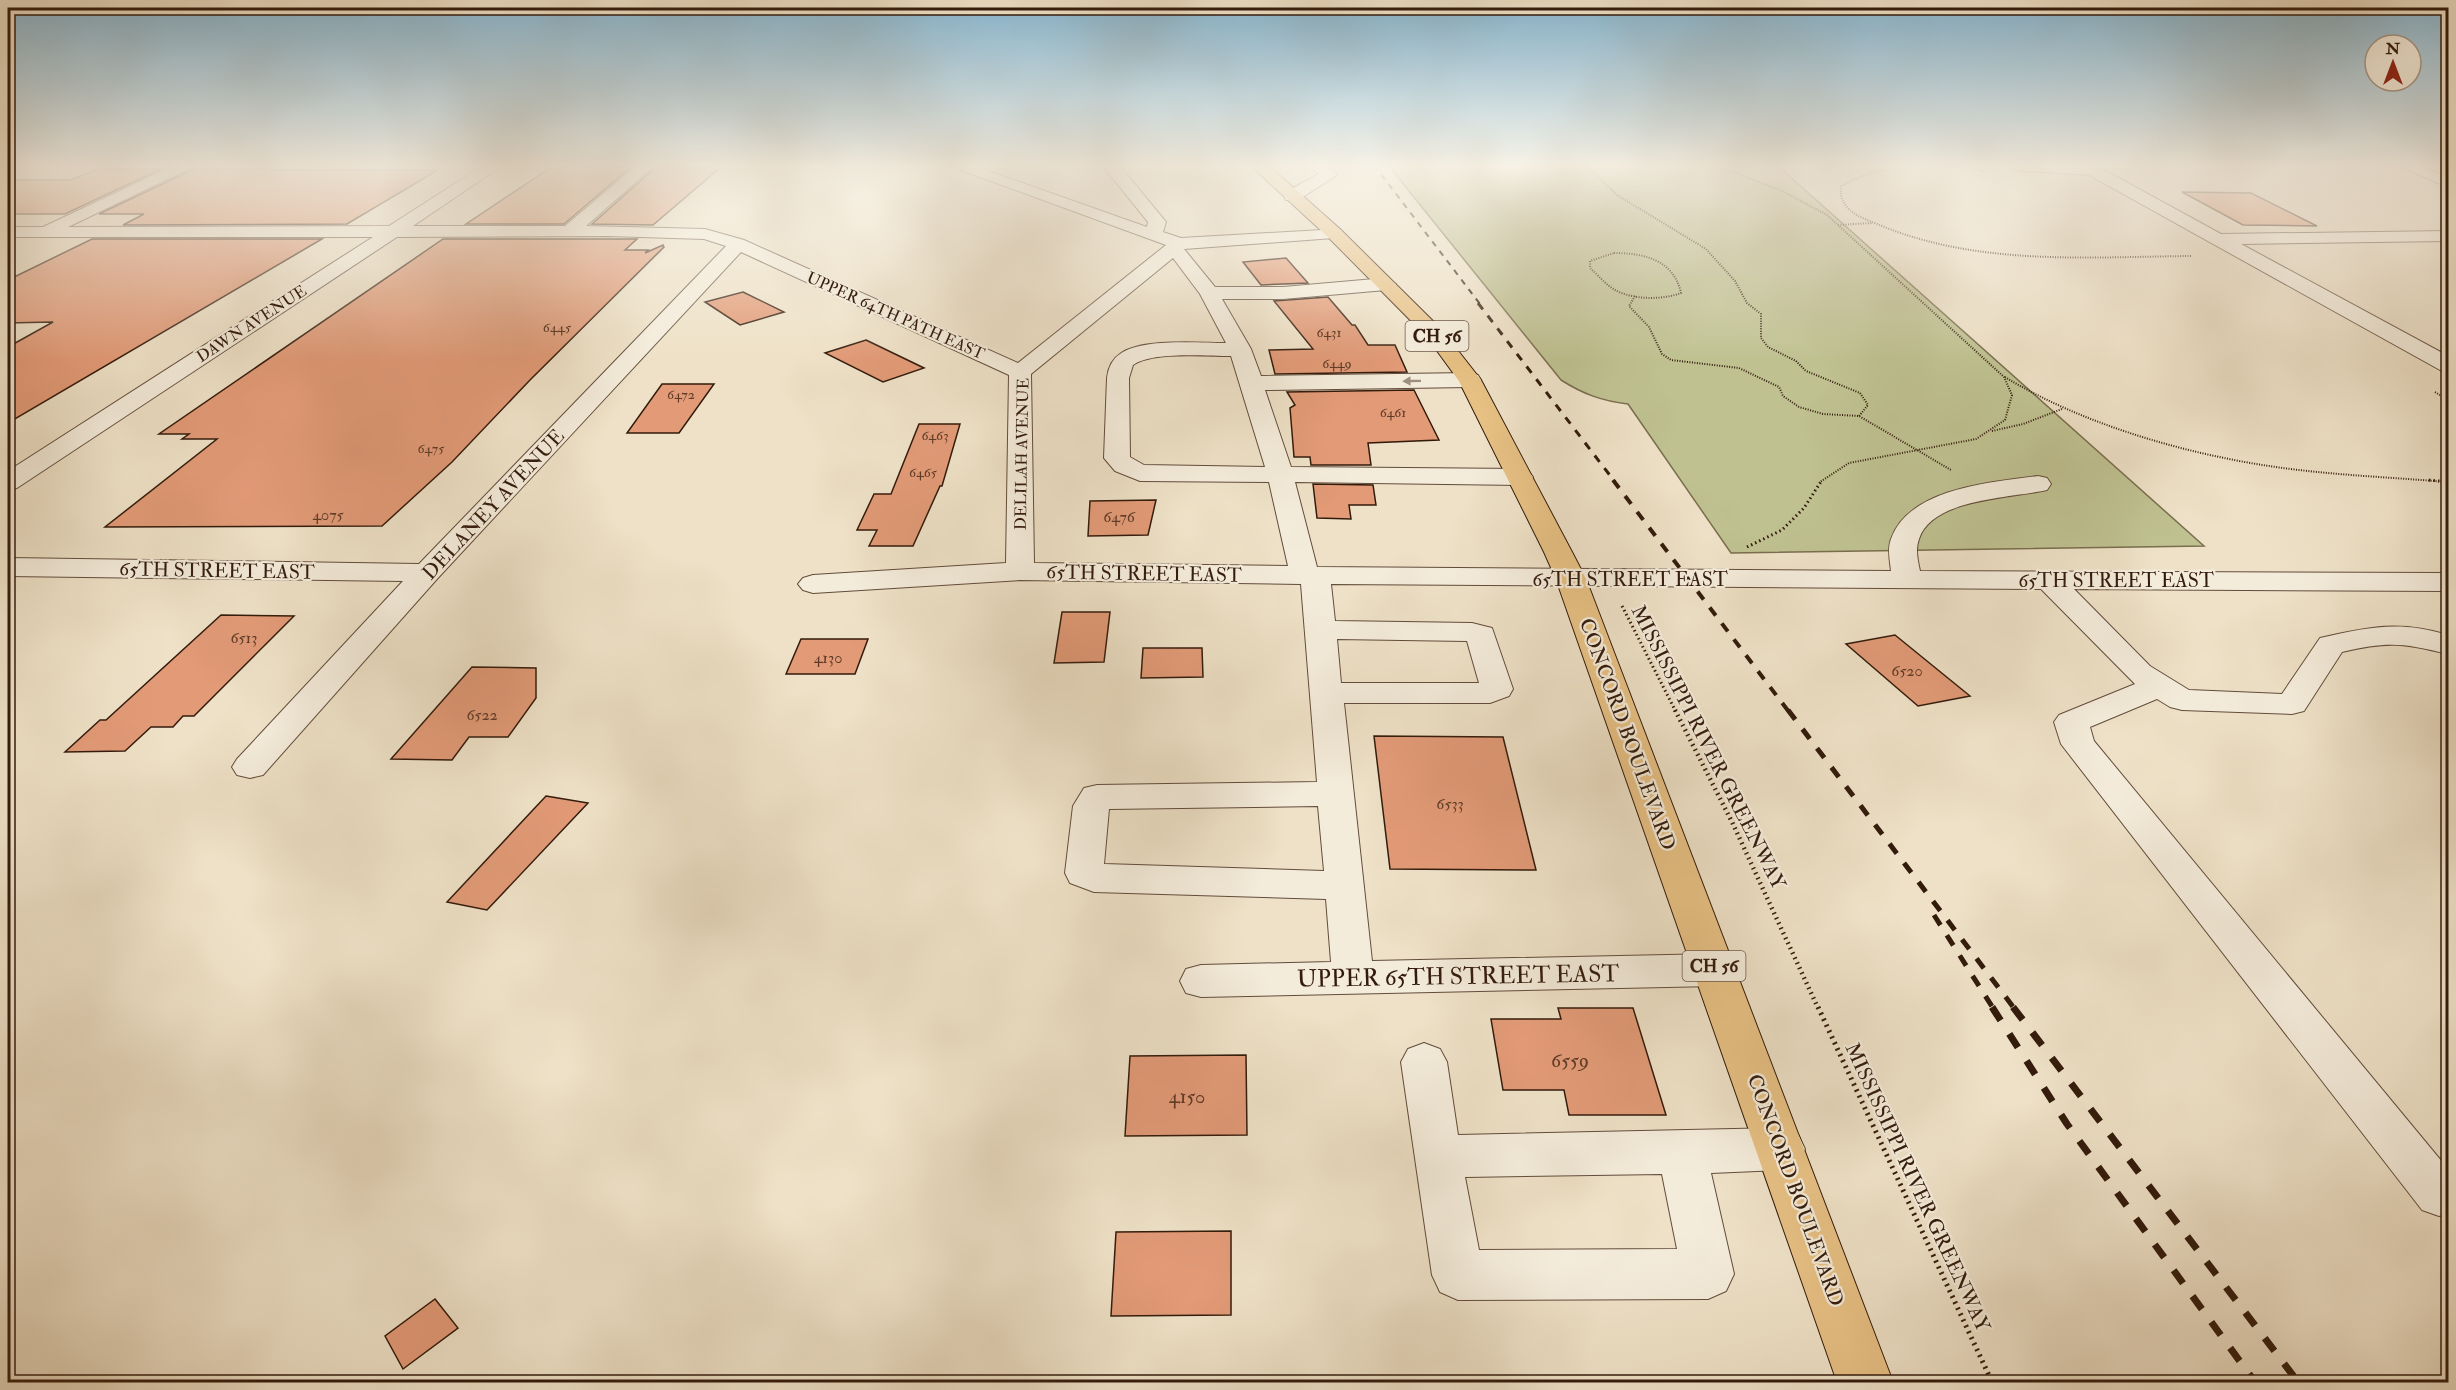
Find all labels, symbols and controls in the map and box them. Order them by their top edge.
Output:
north arrow [2363,33,2423,93]
text: N [2385,39,2401,59]
street label: UPPER 64TH PATH EAST [803,268,988,364]
street label: DAWN AVENUE [193,281,310,367]
house number: 6445 [543,319,572,336]
road number: CH 56 [1406,321,1468,351]
house number: 6431 [1317,324,1341,341]
house number: 6449 [1322,355,1352,372]
one-way arrow [1402,376,1421,386]
street label: DELILAH AVENUE [1011,378,1033,530]
house number: 6472 [667,386,695,403]
house number: 6461 [1380,404,1406,421]
street label: DELANEY AVENUE [417,424,570,585]
house number: 6463 [921,427,949,444]
house number: 6475 [418,440,445,457]
house number: 6465 [909,464,938,481]
house number: 4075 [312,505,344,525]
house number: 6476 [1103,507,1136,527]
street label: 65TH STREET EAST [119,556,315,585]
street label: 65TH STREET EAST [1046,559,1242,588]
street label: 65TH STREET EAST [1532,567,1728,592]
street label: 65TH STREET EAST [2018,568,2214,593]
street label: MISSISSIPPI RIVER GREENWAY [1626,601,1792,895]
street label: CONCORD BOULEVARD [1574,615,1681,854]
house number: 6513 [231,628,257,648]
house number: 4130 [814,648,842,668]
house number: 6520 [1891,661,1923,681]
house number: 6522 [466,705,498,725]
house number: 6533 [1436,794,1464,814]
road number: CH 56 [1682,951,1746,981]
street label: UPPER 65TH STREET EAST [1297,958,1620,995]
street label: MISSISSIPPI RIVER GREENWAY [1839,1039,1996,1337]
house number: 6559 [1551,1048,1589,1073]
street label: CONCORD BOULEVARD [1742,1071,1849,1310]
house number: 4150 [1169,1084,1205,1109]

